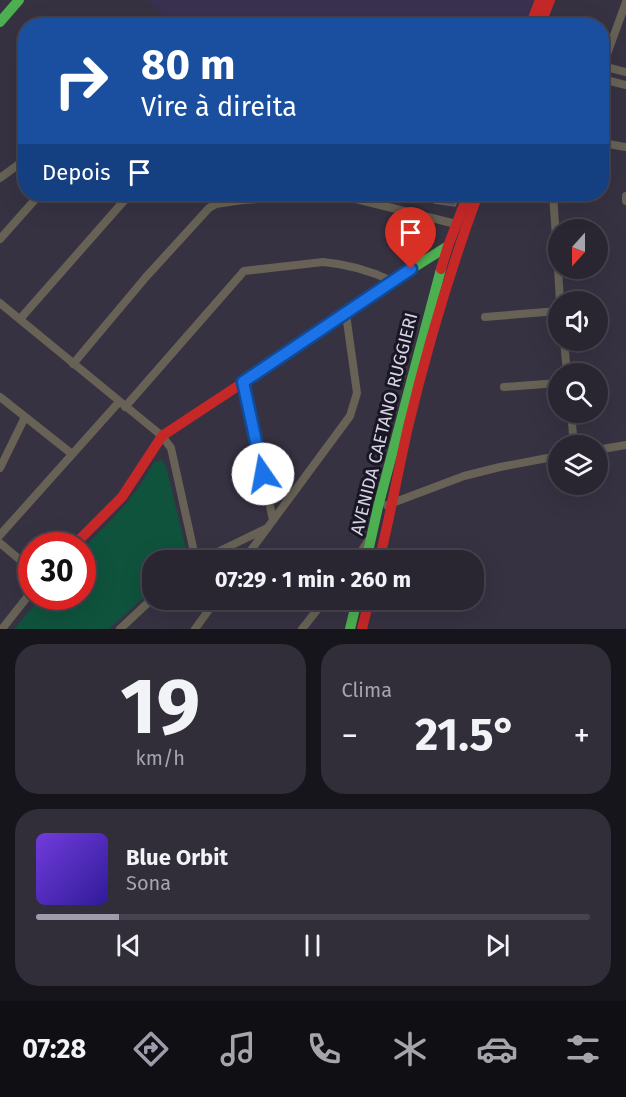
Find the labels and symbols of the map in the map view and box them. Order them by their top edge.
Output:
pin [385,207,436,269]
north arrow [548,219,608,279]
street label: AVENIDA CAETANO RUGGIERI [346,310,422,538]
position arrow [231,442,295,506]
speed limit sign: 30 [18,532,96,610]

